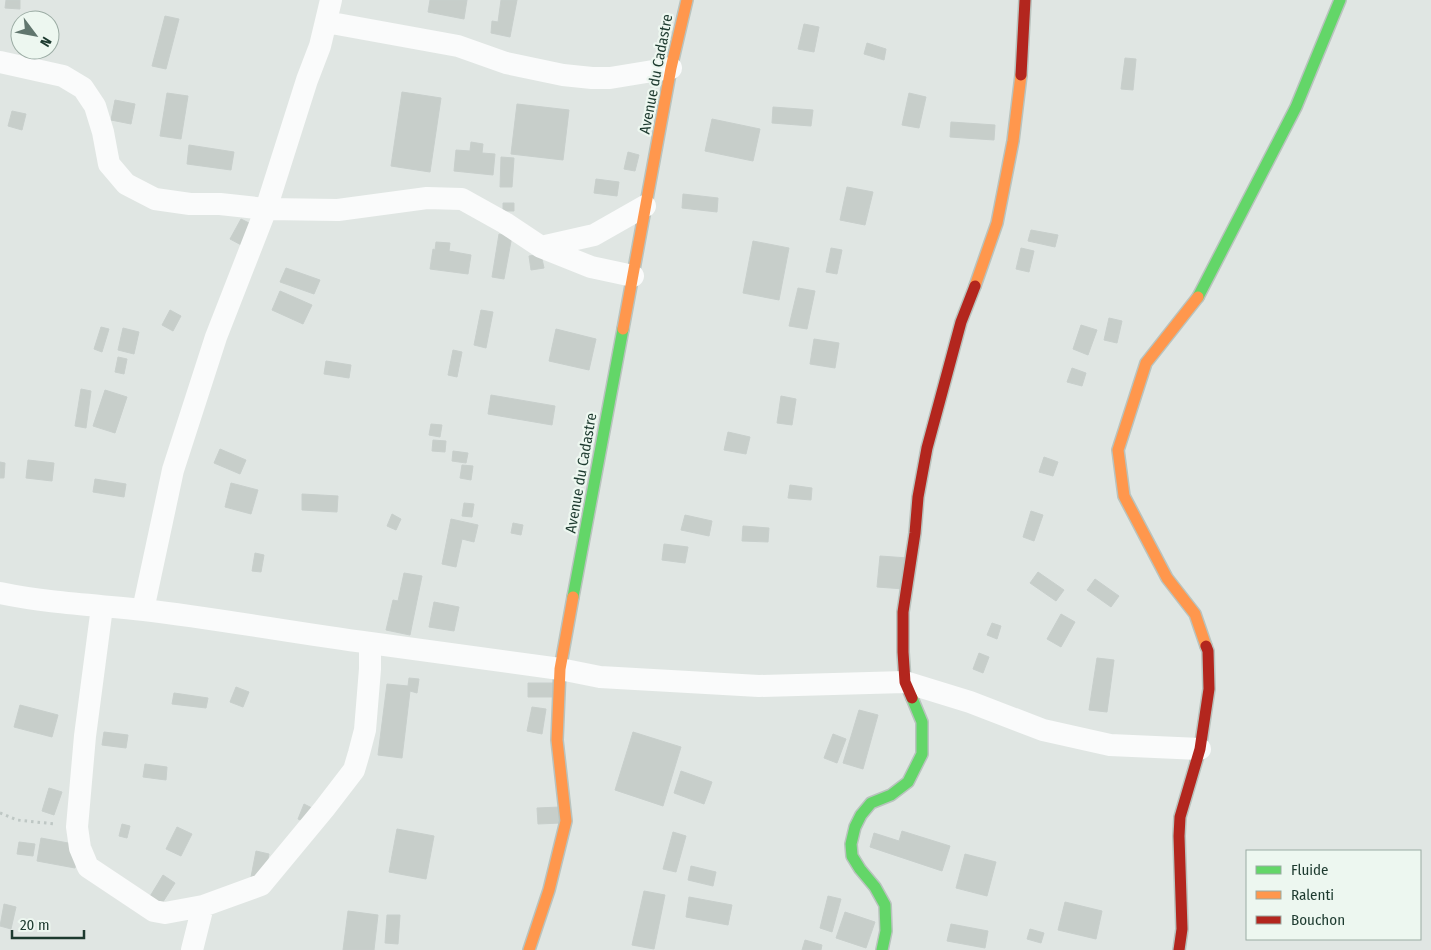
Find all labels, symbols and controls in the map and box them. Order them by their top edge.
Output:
north arrow [10,10,60,60]
street label: Avenue du Cadastre [636,13,676,135]
text: N [36,34,55,50]
street label: Avenue du Cadastre [562,412,600,534]
legend [1246,850,1421,940]
text: Fluide [1291,861,1328,879]
text: Ralenti [1291,886,1334,904]
scale bar [12,908,85,940]
text: Bouchon [1291,911,1345,929]
text: 20 m [20,916,50,934]

